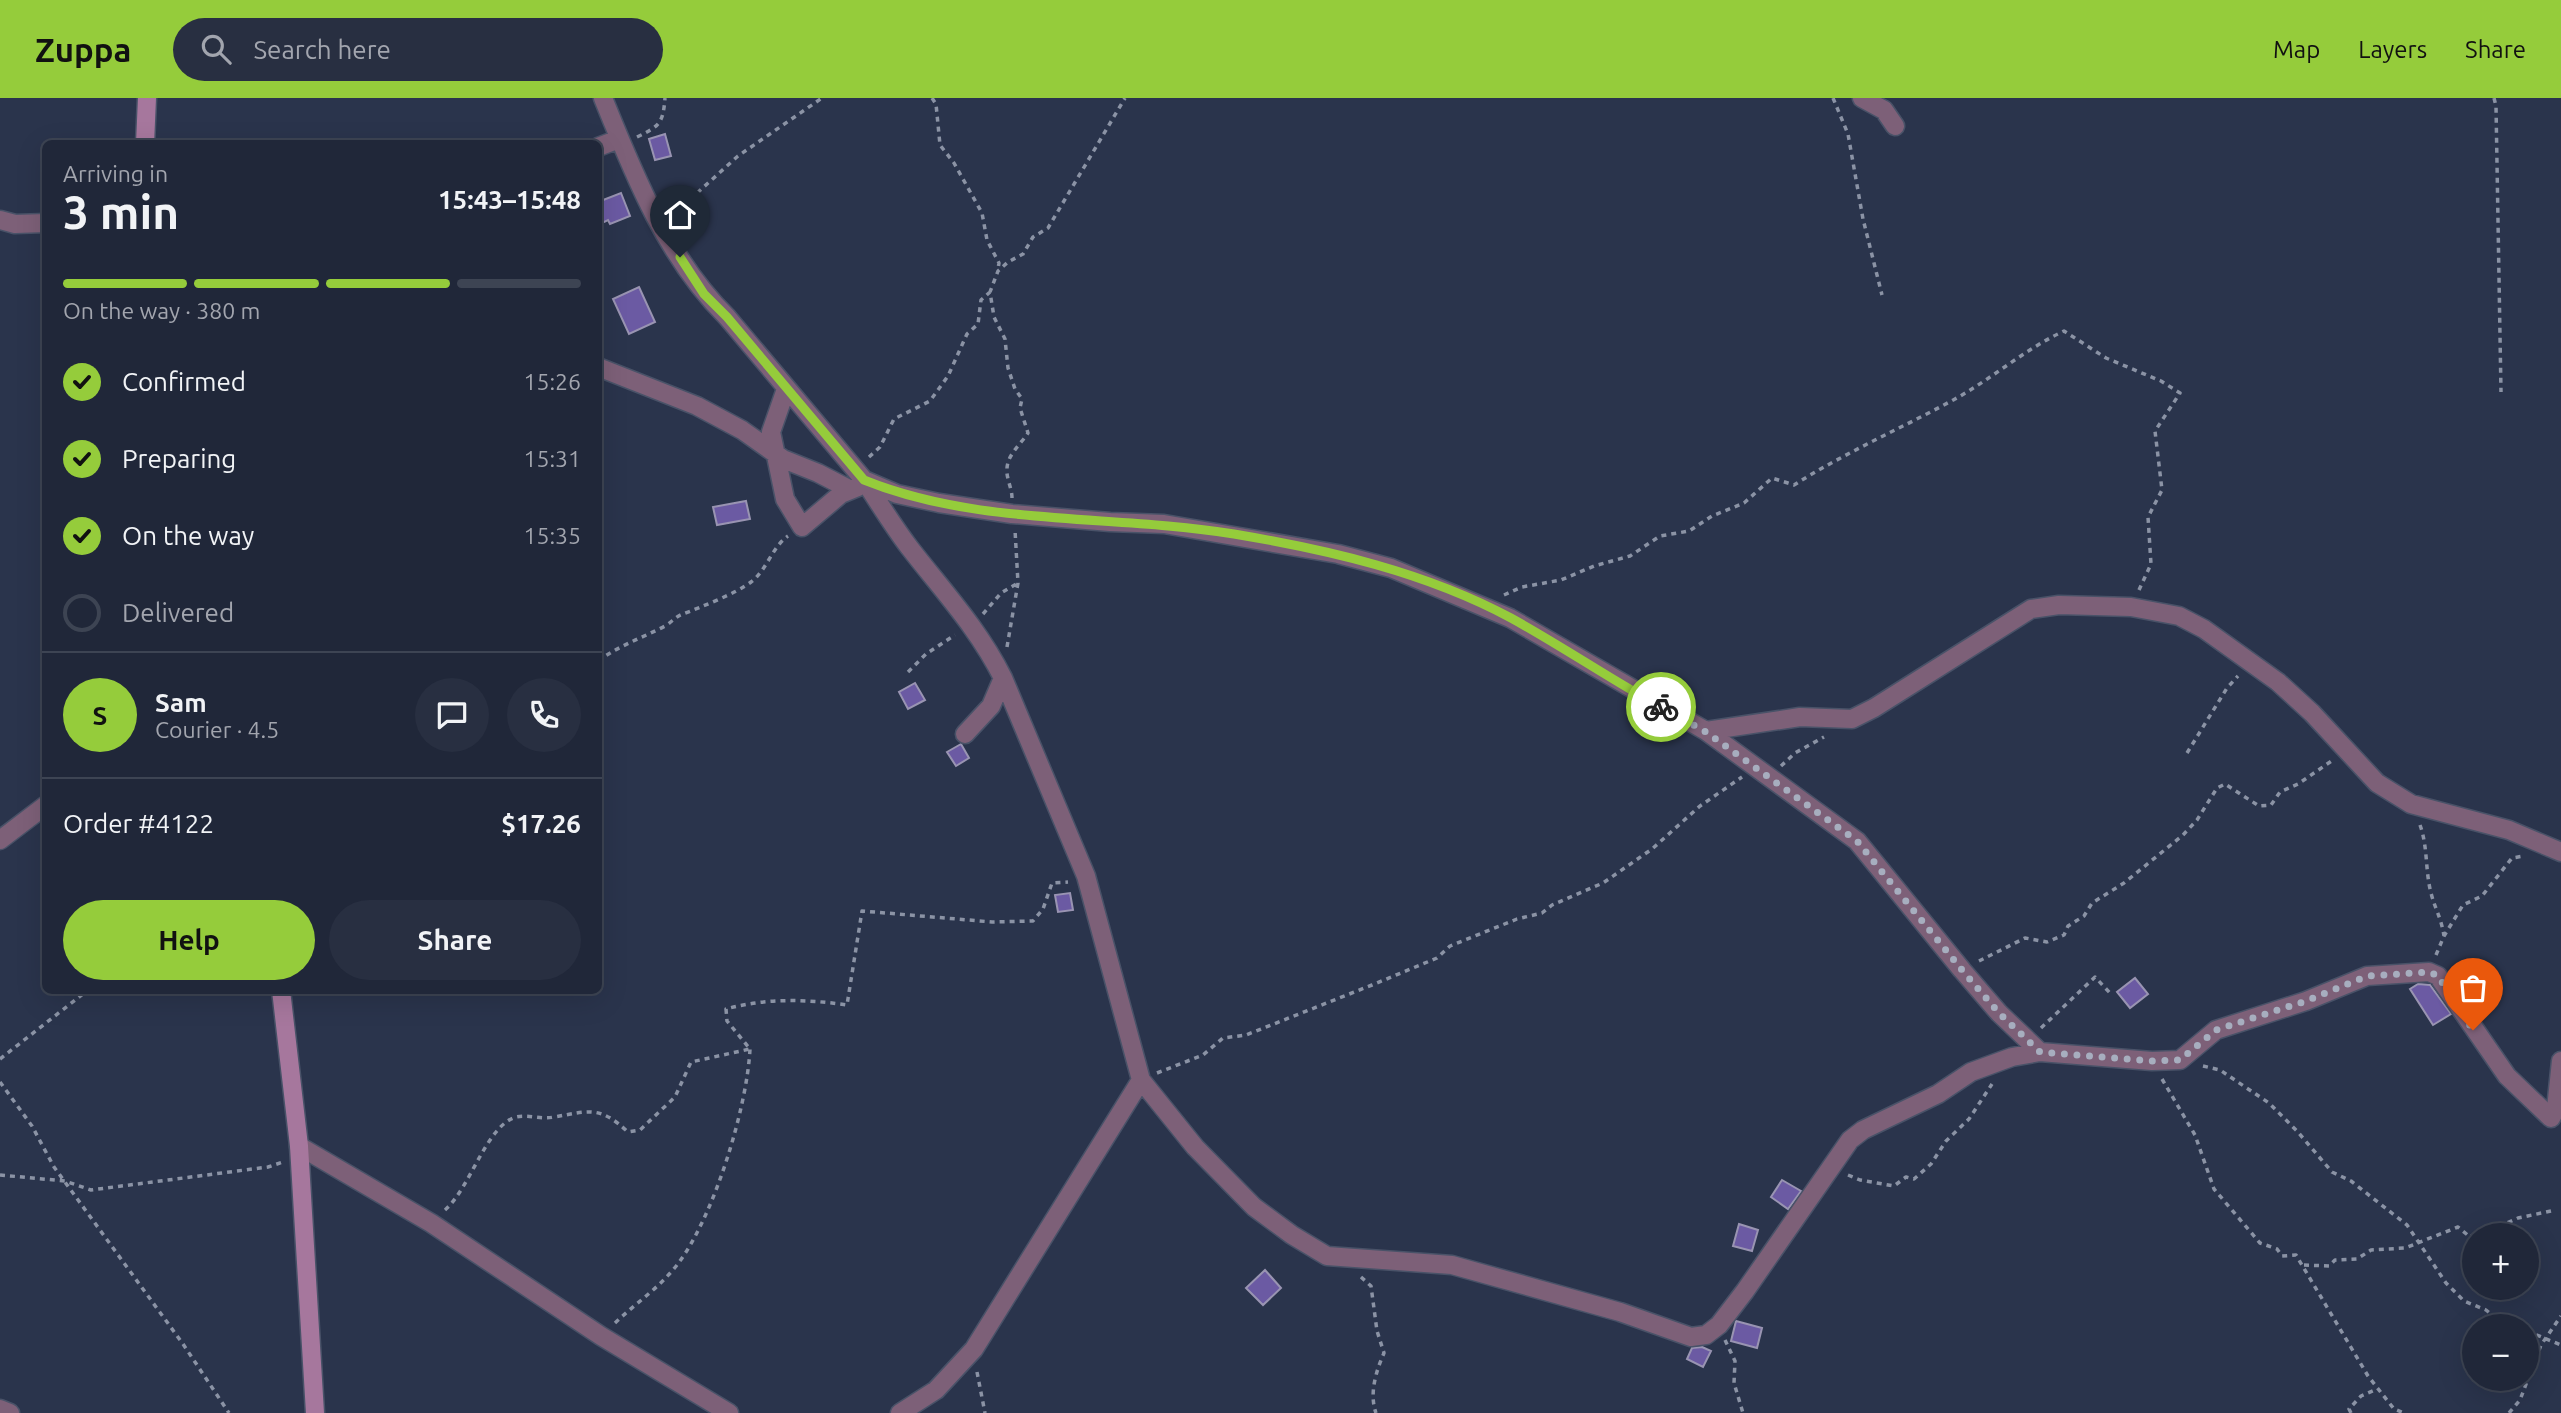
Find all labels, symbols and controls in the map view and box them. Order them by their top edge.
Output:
search box [173,18,663,81]
icon: search [197,30,235,68]
text: Zuppa [35,31,131,68]
text: Search here [253,35,391,64]
text: Map [2273,36,2320,63]
text: Layers [2358,36,2427,63]
text: Share [2465,36,2526,63]
text: Arriving in [63,161,168,186]
text: 15:43–15:48 [438,185,581,214]
pin [650,185,710,257]
text: 3 min [63,186,179,238]
icon: home [661,196,699,234]
text: On the way · 380 m [63,298,260,323]
icon: check [63,363,101,401]
text: Confirmed [122,367,246,396]
text: 15:26 [523,369,581,394]
icon: check [63,440,101,478]
text: Preparing [122,444,236,473]
text: 15:31 [523,446,581,471]
icon: check [63,517,101,555]
text: On the way [122,521,254,550]
text: 15:35 [523,523,581,548]
text: Delivered [122,598,234,627]
courier [1626,672,1696,742]
button: chat [415,678,489,752]
button: phone [507,678,581,752]
text: Sam [155,688,207,717]
icon: bike [1642,688,1680,726]
text: S [93,701,107,730]
text: Courier · 4.5 [155,717,279,742]
text: Order #4122 [63,809,214,838]
text: $17.26 [501,809,581,838]
button: Help [63,900,315,980]
button: Share [329,900,581,980]
pin [2443,958,2503,1030]
icon: bag [2454,969,2492,1007]
map controls [2462,1223,2539,1391]
button: + [2462,1223,2539,1300]
button: − [2462,1314,2539,1391]

